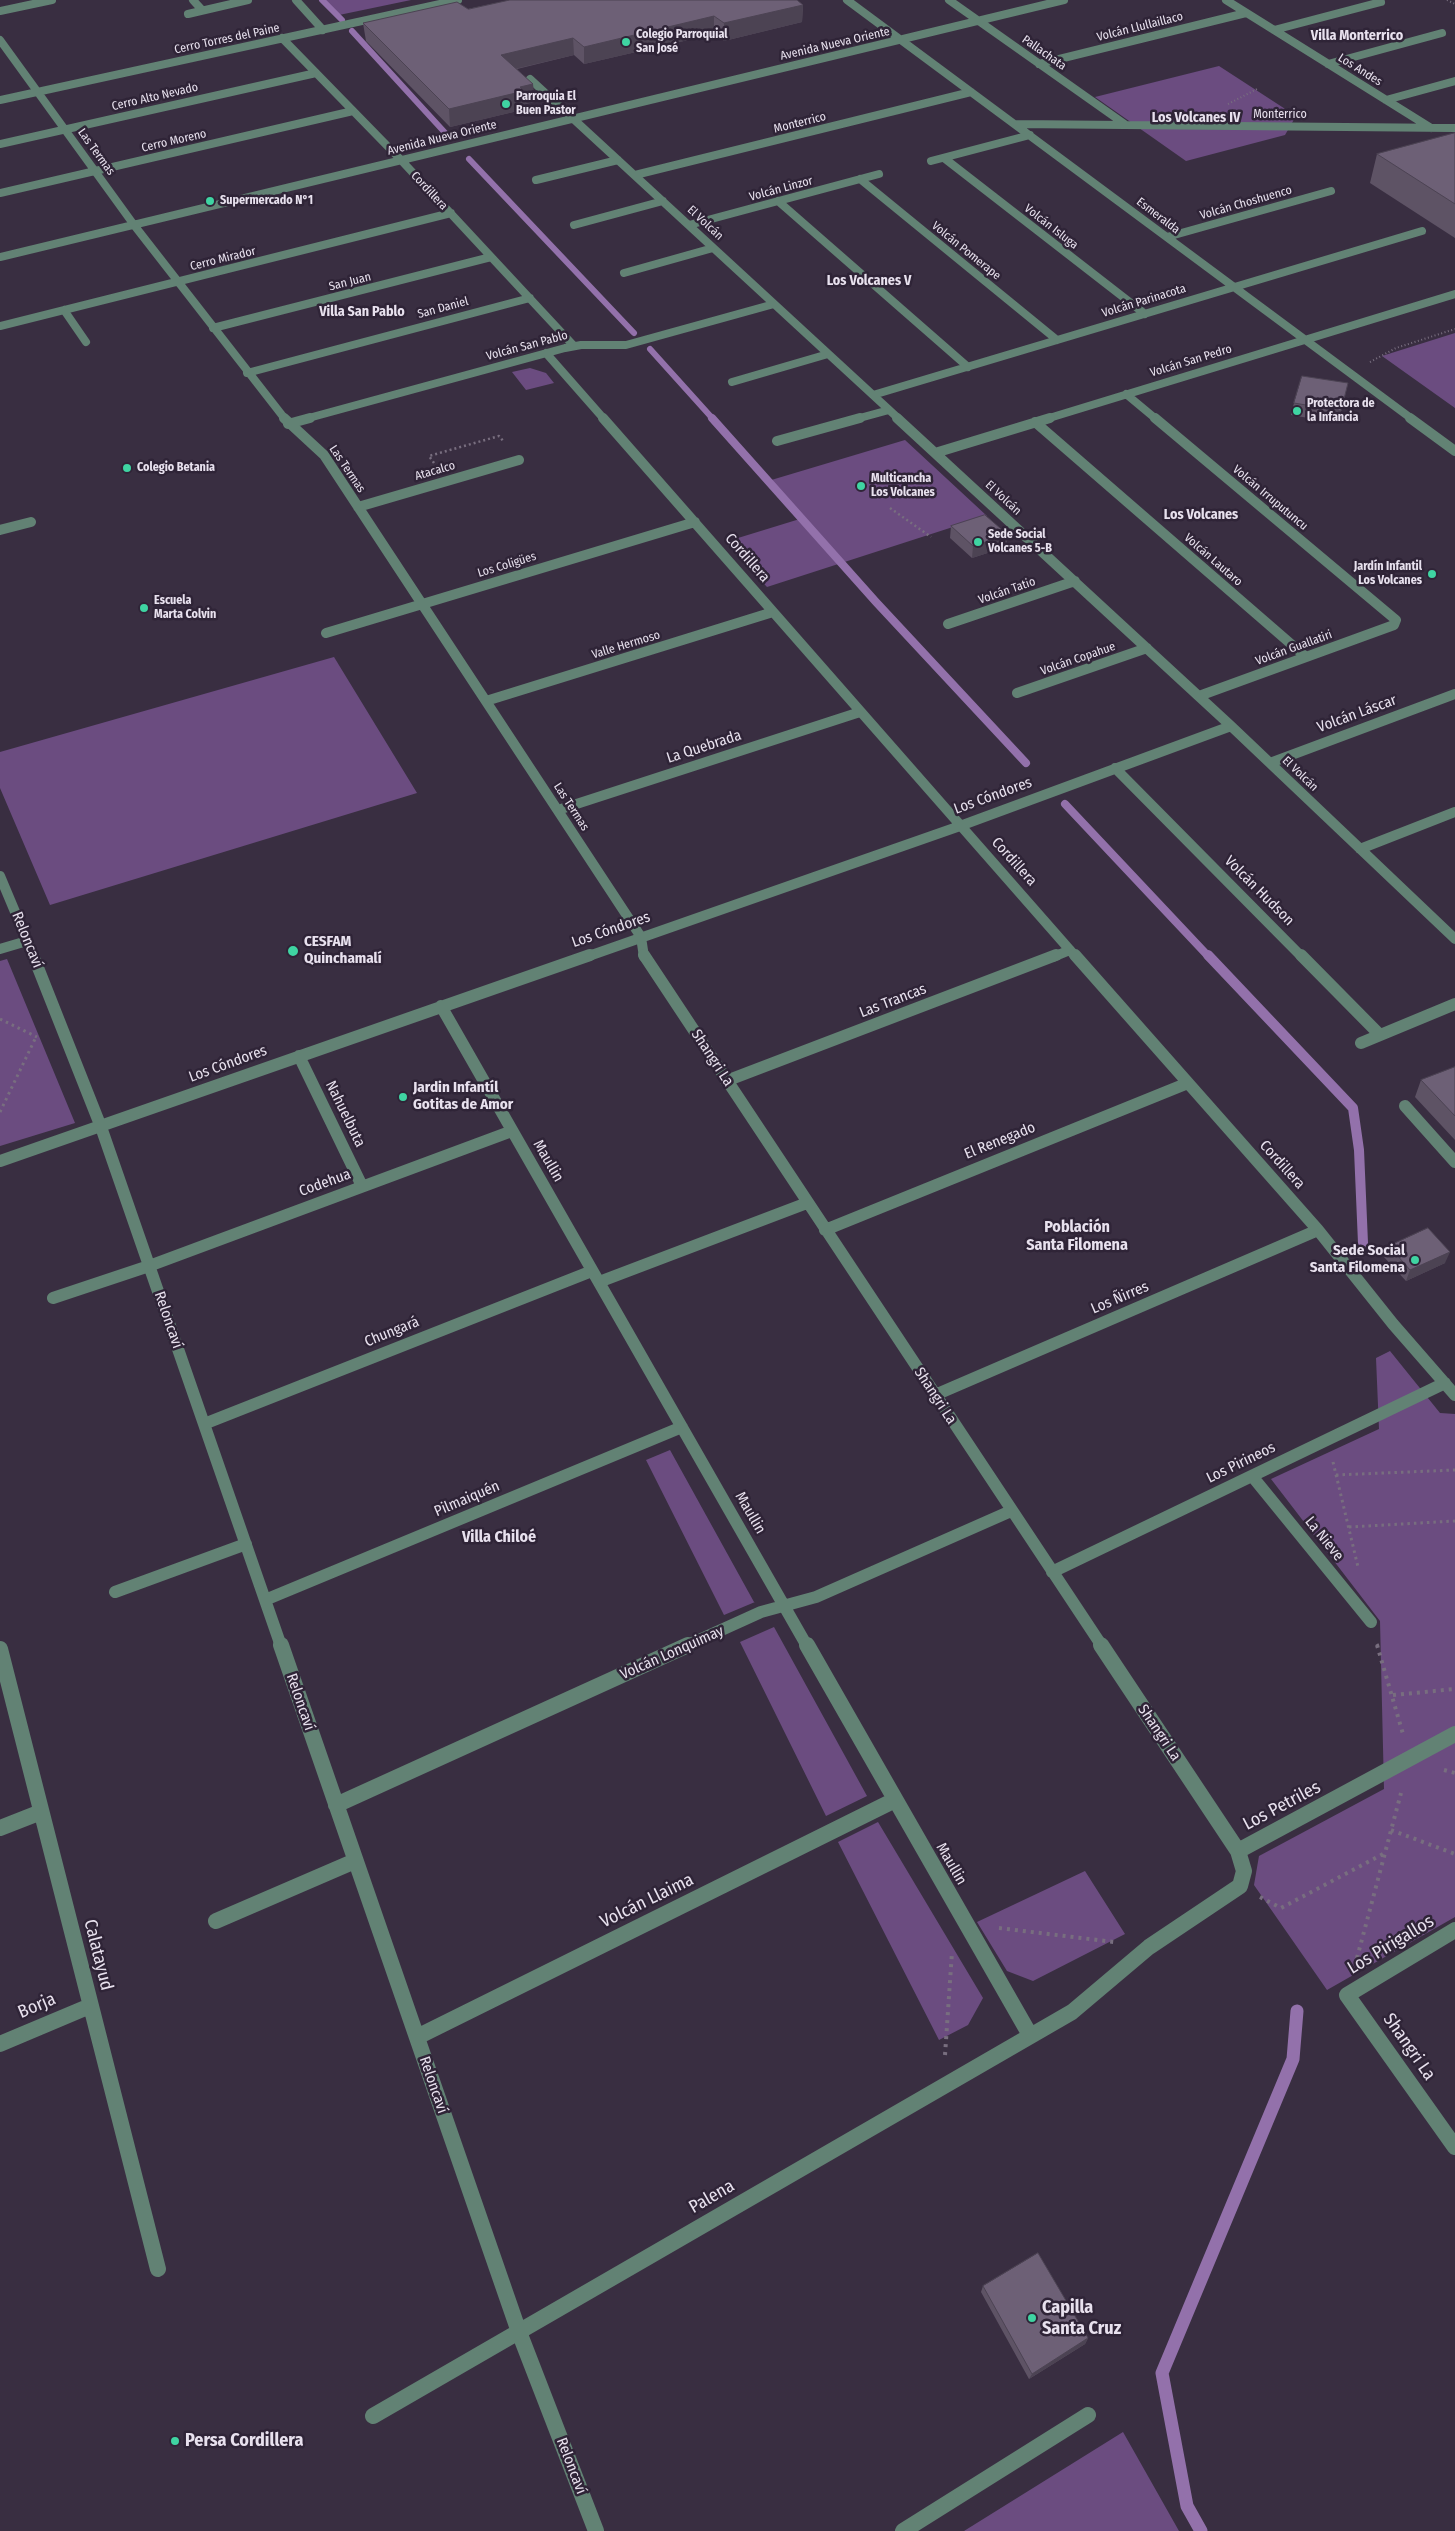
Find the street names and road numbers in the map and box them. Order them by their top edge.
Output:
street label: Volcán Llullaillaco [1095,9,1185,45]
street label: Cerro Torres del Paine [173,21,281,57]
street label: Avenida Nueva Oriente [779,24,891,64]
street label: Pallachata [1019,33,1069,73]
street label: Los Andes [1335,51,1385,89]
street label: Cerro Alto Nevado [110,80,200,114]
street label: Monterrico [1253,108,1307,122]
street label: Monterrico [772,110,828,136]
street label: Avenida Nueva Oriente [386,117,498,159]
street label: Las Termas [74,126,118,178]
street label: Cerro Moreno [140,127,208,155]
street label: Cordillera [408,169,450,213]
street label: Volcán Linzor [748,174,814,204]
street label: Volcán Choshuenco [1198,183,1294,223]
street label: Esmeralda [1133,195,1183,237]
street label: Volcán Isluga [1021,202,1081,252]
street label: El Volcán [684,203,726,243]
street label: Volcán Pomerape [929,219,1003,283]
street label: Cerro Mirador [189,244,257,274]
street label: San Juan [328,270,372,294]
street label: Volcán Parinacota [1100,281,1188,321]
street label: San Daniel [416,294,470,322]
street label: Volcán San Pablo [485,328,569,364]
street label: Volcán San Pedro [1148,342,1234,380]
street label: Las Termas [326,443,368,495]
street label: Atacalco [413,458,457,484]
street label: Volcán Irruputuncu [1230,462,1310,534]
street label: El Volcán [982,478,1024,518]
street label: Cordillera [721,530,773,586]
street label: Volcán Lautaro [1181,531,1245,589]
street label: Los Coligües [476,549,538,581]
street label: Volcán Tatio [977,575,1037,607]
street label: Volcán Guallatiri [1254,627,1334,669]
street label: Valle Hermoso [590,628,662,662]
street label: Volcán Copahue [1039,639,1117,679]
street label: Volcán Láscar [1315,691,1399,737]
street label: La Quebrada [664,726,744,768]
street label: El Volcán [1279,754,1321,794]
street label: Los Cóndores [951,774,1035,818]
street label: Las Termas [550,780,592,834]
street label: Cordillera [987,834,1041,890]
street label: Volcán Hudson [1220,852,1298,930]
street label: Los Cóndores [569,908,653,952]
street label: Reloncaví [8,909,46,971]
street label: Las Trancas [857,980,929,1022]
street label: Shangri La [687,1026,737,1090]
street label: Los Cóndores [186,1042,270,1086]
street label: Nahuelbuta [321,1078,369,1150]
street label: El Renegado [962,1119,1038,1163]
street label: Maullin [529,1137,567,1185]
street label: Cordillera [1255,1137,1309,1193]
street label: Codehua [297,1165,353,1201]
street label: Los Ñirres [1088,1278,1152,1318]
street label: Reloncaví [150,1289,186,1351]
street label: Chungará [362,1313,422,1351]
street label: Shangri La [910,1364,960,1428]
street label: Los Pirineos [1204,1439,1278,1487]
street label: Pilmaiquén [432,1477,502,1521]
street label: Maullin [731,1489,769,1537]
street label: La Nieve [1301,1513,1347,1565]
street label: Volcán Lonquimay [618,1622,726,1684]
street label: Reloncaví [282,1671,318,1733]
street label: Shangri La [1134,1701,1184,1765]
street label: Los Petriles [1240,1777,1324,1835]
street label: Maullin [932,1840,970,1888]
street label: Volcán Llaima [597,1869,697,1933]
street label: Los Pirigallos [1344,1911,1438,1979]
street label: Calatayud [79,1917,117,1993]
street label: Borja [15,1988,59,2024]
street label: Shangri La [1378,2009,1440,2085]
street label: Reloncaví [415,2054,451,2116]
street label: Palena [685,2175,739,2219]
street label: Reloncaví [552,2435,590,2497]

